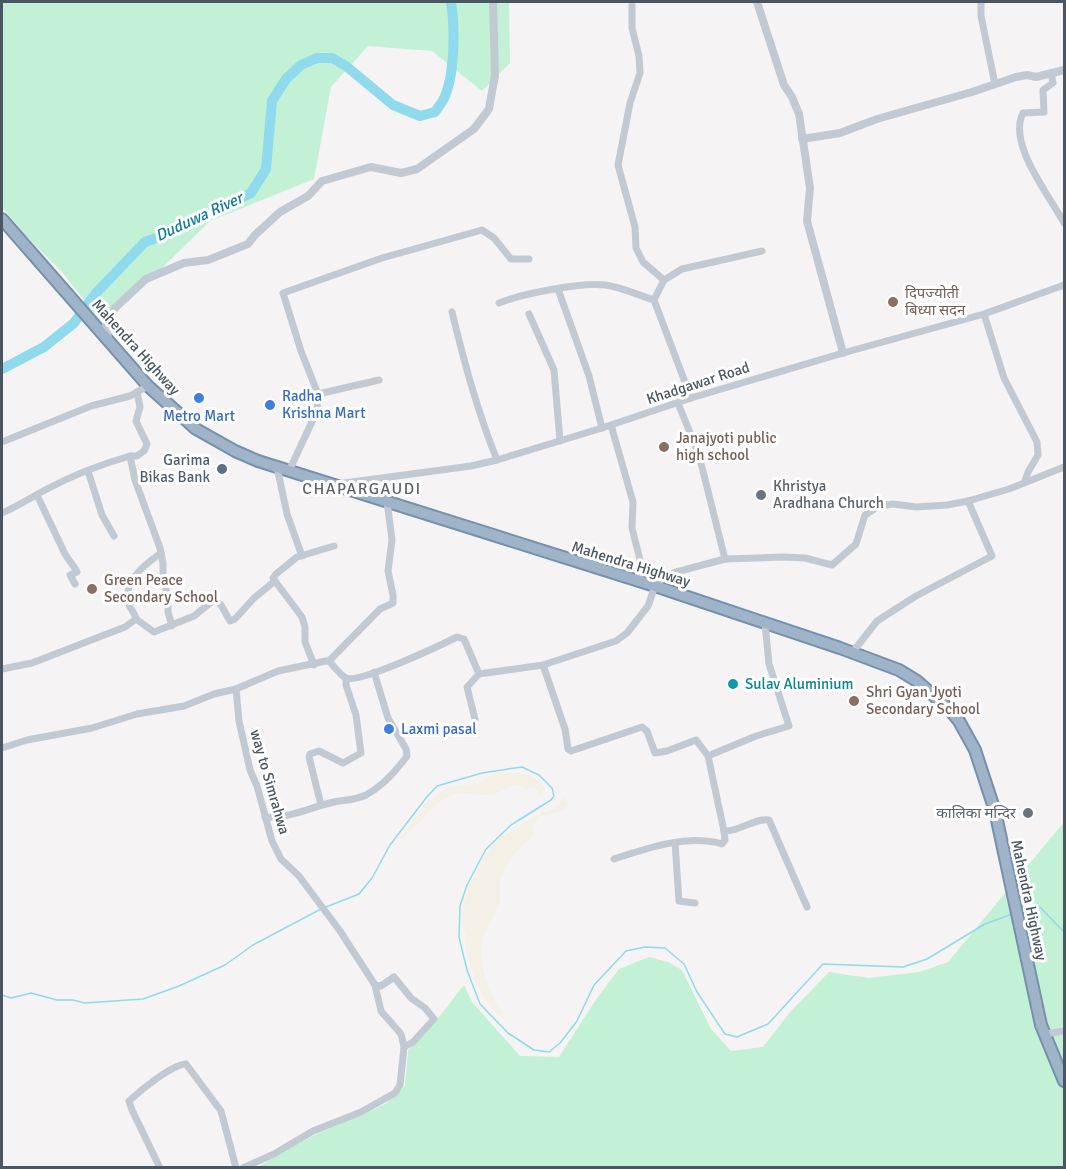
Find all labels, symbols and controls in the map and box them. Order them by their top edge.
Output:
water label: Duduwa River [152,187,248,246]
place label: दिपज्योती बिध्या सदन [905,284,966,319]
street label: Mahendra Highway [88,295,184,399]
marker: दिपज्योती बिध्या सदन [886,295,900,309]
street label: Khadgawar Road [644,358,752,408]
place label: Radha Krishna Mart [282,387,365,422]
marker: Metro Mart [192,391,206,405]
marker: Radha Krishna Mart [263,398,277,412]
place label: Metro Mart [163,407,235,425]
place label: Janajyoti public high school [676,429,777,464]
marker: Janajyoti public high school [657,440,671,454]
place label: Garima Bikas Bank [139,451,210,486]
marker: Garima Bikas Bank [215,462,229,476]
place label: Khristya Aradhana Church [773,477,884,512]
district label: CHAPARGAUDI [302,479,422,499]
marker: Khristya Aradhana Church [754,488,768,502]
street label: Mahendra Highway [570,537,692,591]
place label: Green Peace Secondary School [104,571,218,606]
marker: Green Peace Secondary School [85,582,99,596]
place label: Sulav Aluminium [745,675,853,693]
marker: Sulav Aluminium [726,677,740,691]
place label: Shri Gyan Jyoti Secondary School [866,683,980,718]
marker: Shri Gyan Jyoti Secondary School [847,694,861,708]
place label: Laxmi pasal [401,720,477,738]
marker: Laxmi pasal [382,722,396,736]
street label: way to Simrahwa [246,727,294,837]
place label: कालिका मन्दिर [936,804,1017,822]
marker: कालिका मन्दिर [1021,806,1035,820]
street label: Mahendra Highway [1007,838,1051,962]

